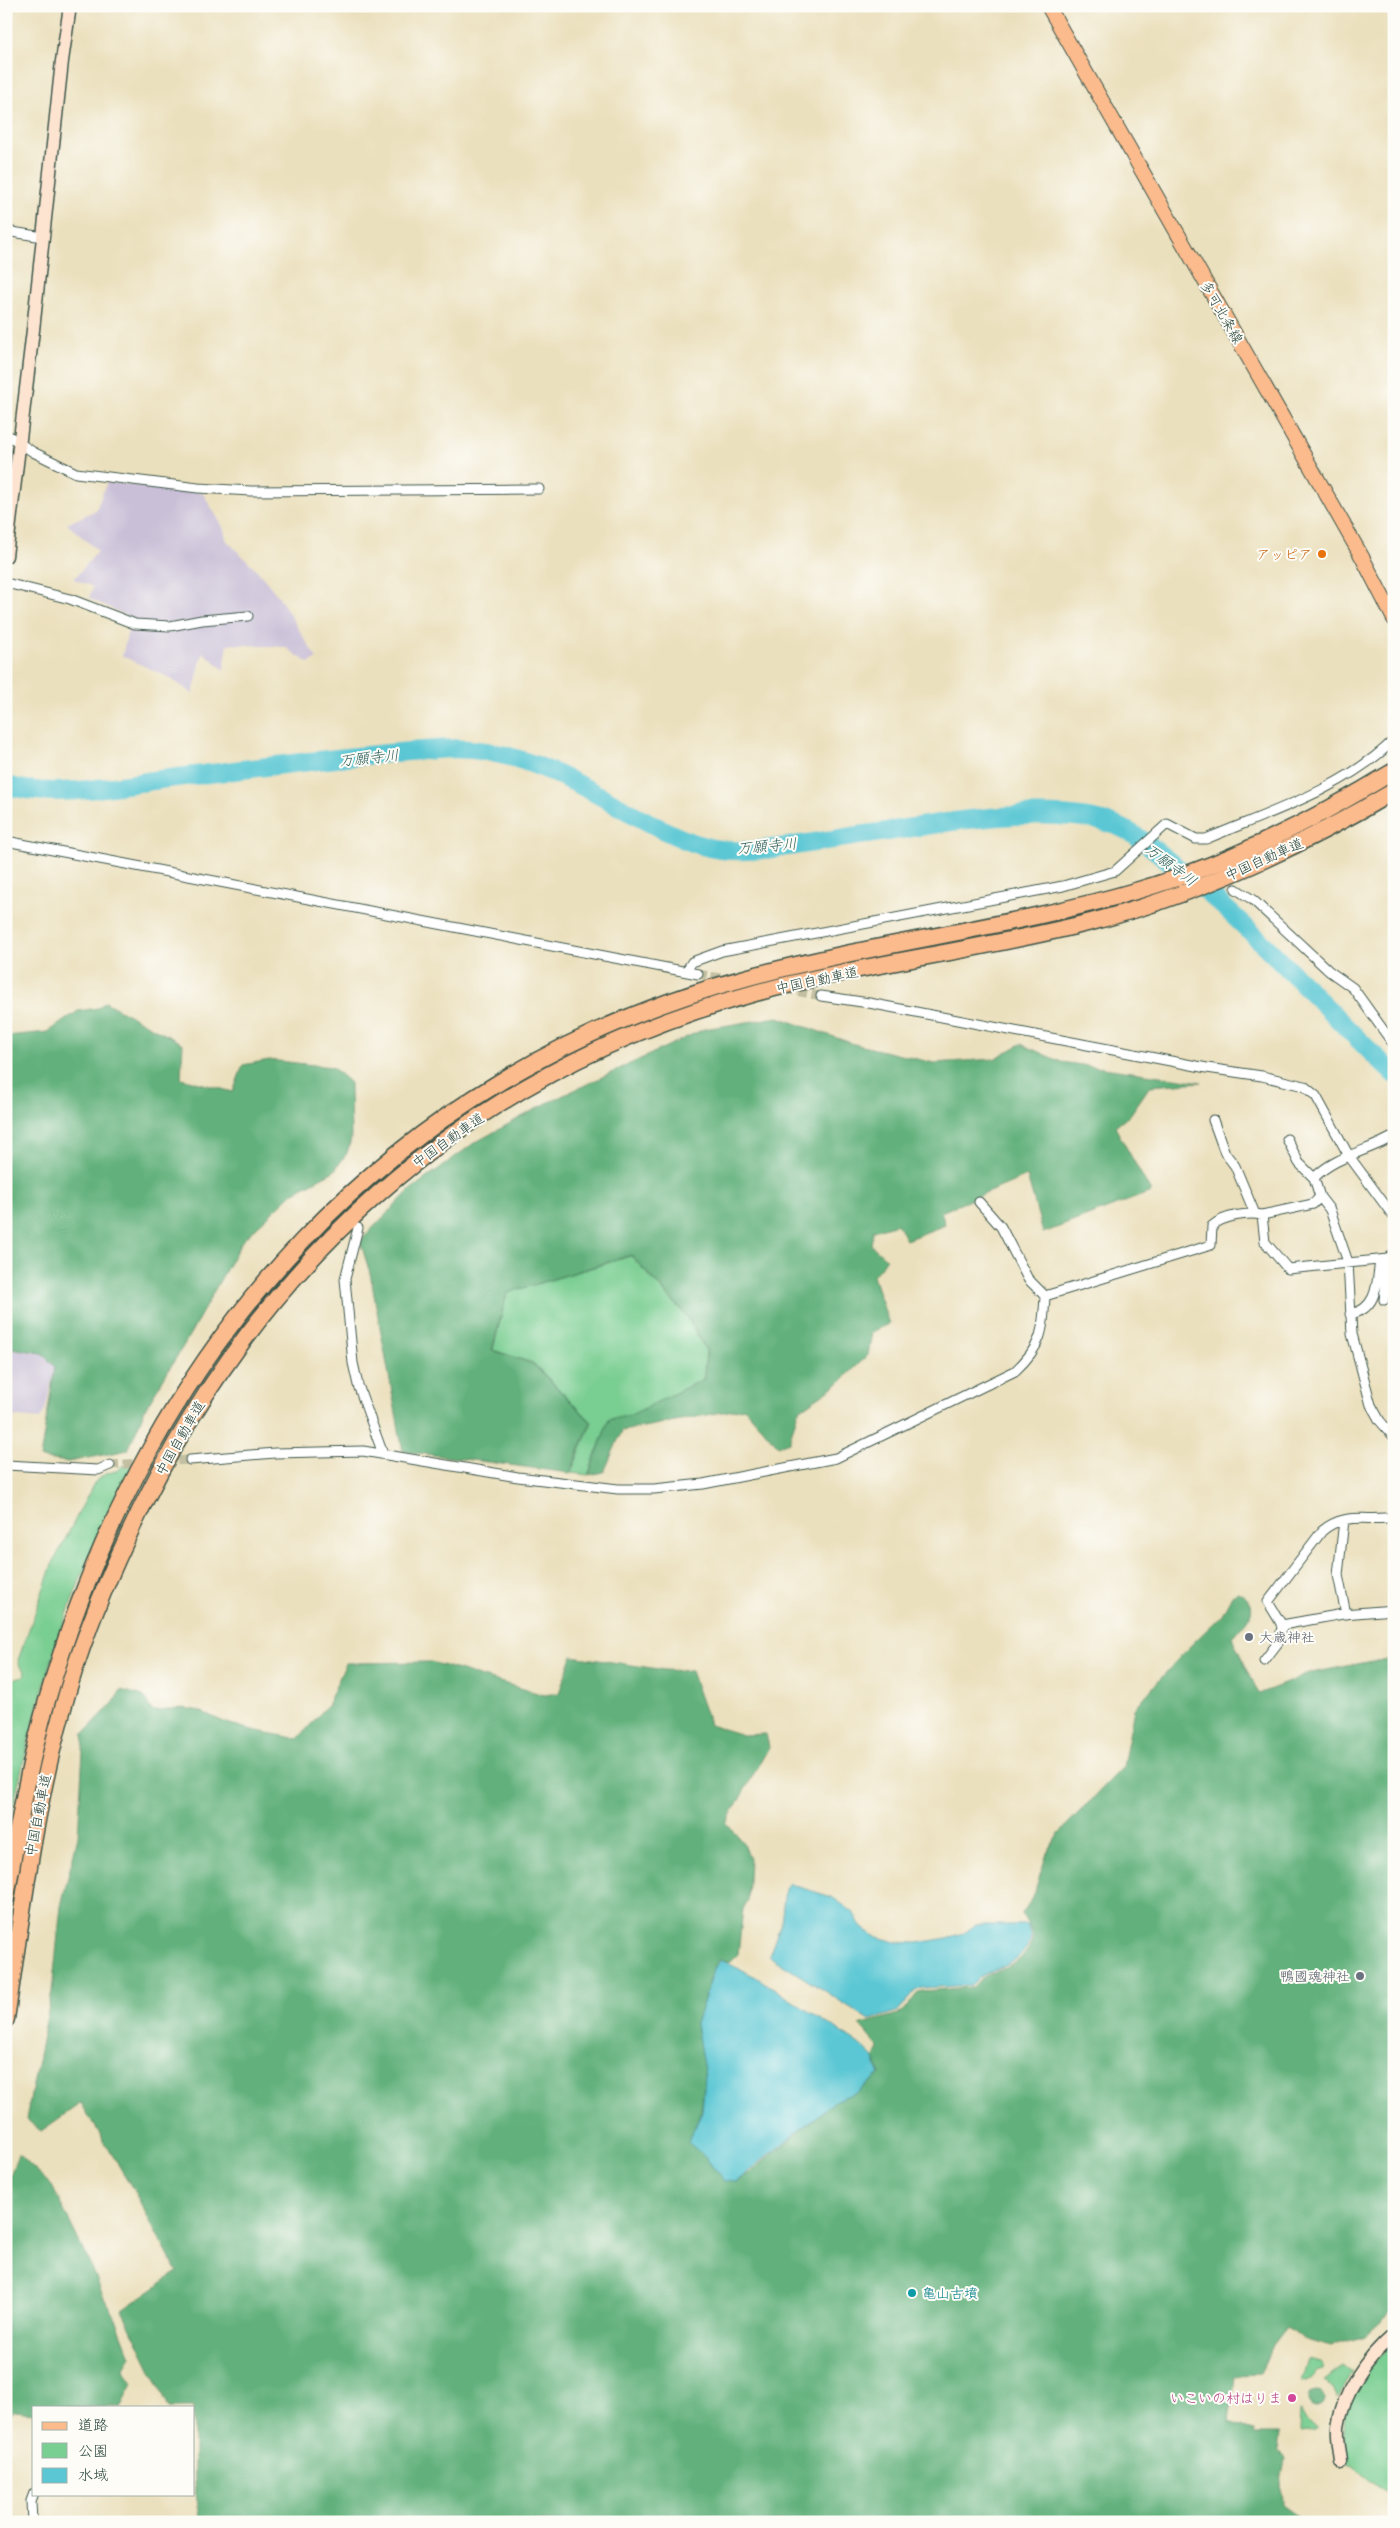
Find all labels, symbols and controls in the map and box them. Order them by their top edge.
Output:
street label: 多可北条線 [1197,277,1248,347]
place label: アッピア [1256,544,1312,563]
marker: アッピア [1316,548,1328,560]
water label: 万願寺川 [338,744,400,770]
water label: 万願寺川 [736,832,798,858]
street label: 中国自動車道 [1222,833,1306,884]
water label: 万願寺川 [1142,838,1202,890]
street label: 中国自動車道 [774,961,860,998]
street label: 中国自動車道 [408,1108,488,1171]
street label: 中国自動車道 [150,1397,209,1479]
place label: 大歳神社 [1259,1627,1315,1646]
marker: 大歳神社 [1243,1631,1255,1643]
street label: 中国自動車道 [20,1772,55,1858]
place label: 鴨國魂神社 [1280,1966,1350,1985]
marker: 鴨國魂神社 [1354,1970,1366,1982]
place label: 亀山古墳 [922,2283,978,2302]
marker: 亀山古墳 [906,2287,918,2299]
place label: いこいの村はりま [1170,2388,1282,2407]
marker: いこいの村はりま [1286,2392,1298,2404]
legend [32,2406,195,2496]
text: 道路 [78,2414,108,2434]
text: 公園 [78,2440,108,2460]
text: 水域 [78,2464,108,2484]

